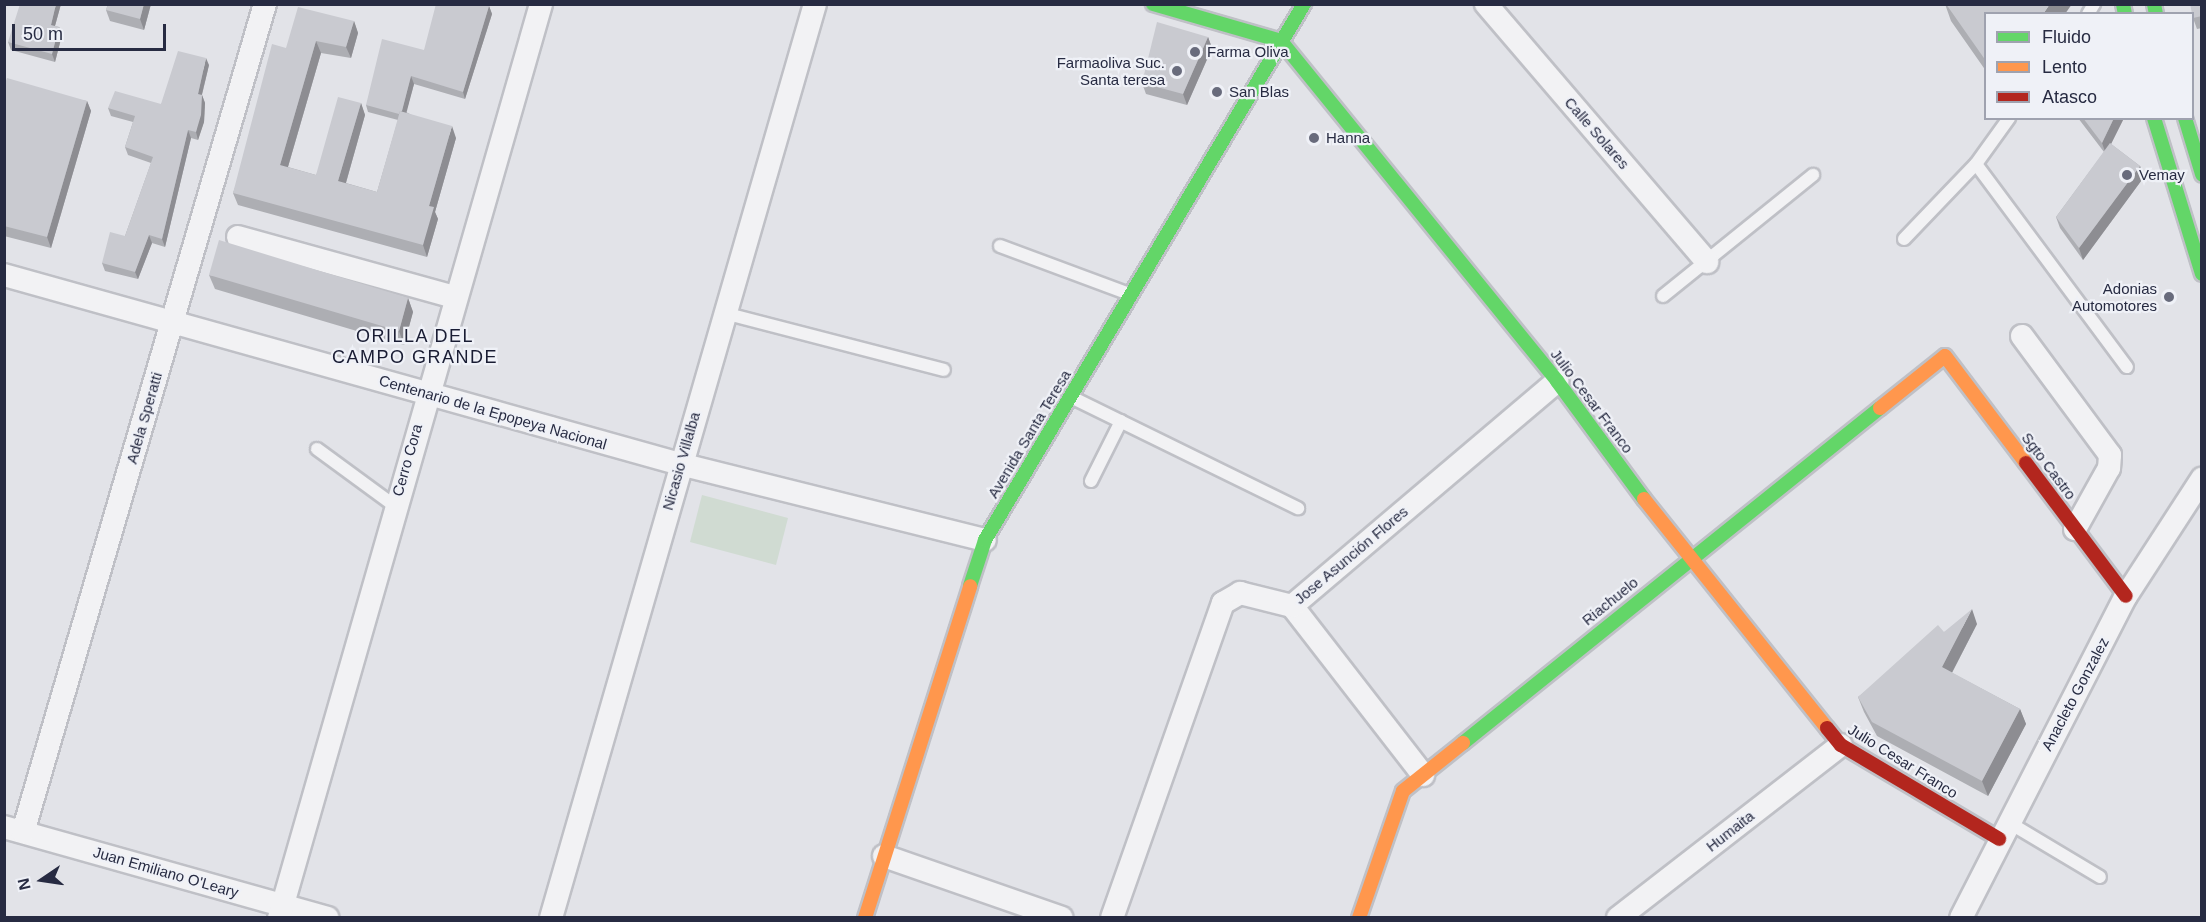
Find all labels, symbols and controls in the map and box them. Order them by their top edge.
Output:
scale bar [15,12,170,50]
legend [1984,12,2194,120]
text: 50 m [23,24,63,44]
text: Fluido [2042,27,2091,47]
place label: Farma Oliva [1207,43,1289,61]
marker: Farma Oliva [1188,45,1202,59]
place label: Farmaoliva Suc. Santa teresa [1057,53,1165,88]
text: Lento [2042,57,2087,77]
marker: Farmaoliva Suc. Santa teresa [1170,64,1184,78]
place label: San Blas [1229,83,1289,101]
marker: San Blas [1210,85,1224,99]
text: Atasco [2042,87,2097,107]
street label: Calle Solares [1561,93,1633,173]
place label: Hanna [1326,129,1370,147]
marker: Hanna [1307,131,1321,145]
place label: Vemay [2139,166,2185,184]
marker: Vemay [2120,168,2134,182]
place label: Adonias Automotores [2072,279,2157,314]
marker: Adonias Automotores [2162,290,2176,304]
district label: ORILLA DEL CAMPO GRANDE [332,326,498,368]
street label: Julio Cesar Franco [1547,345,1637,457]
street label: Avenida Santa Teresa [984,367,1074,501]
street label: Adela Speratti [122,370,166,466]
street label: Centenario de la Epopeya Nacional [377,371,609,453]
street label: Nicasio Villalba [658,410,704,512]
street label: Cerro Cora [388,422,426,498]
street label: Sgto Castro [2018,429,2080,503]
street label: Jose Asunción Flores [1290,502,1412,608]
street label: Riachuelo [1578,573,1642,629]
street label: Anacleto Gonzalez [2037,634,2113,754]
street label: Julio Cesar Franco [1845,720,1961,802]
street label: Humaita [1702,807,1758,855]
street label: Juan Emiliano O'Leary [91,843,241,901]
north arrow [12,850,72,910]
text: N [14,877,34,892]

